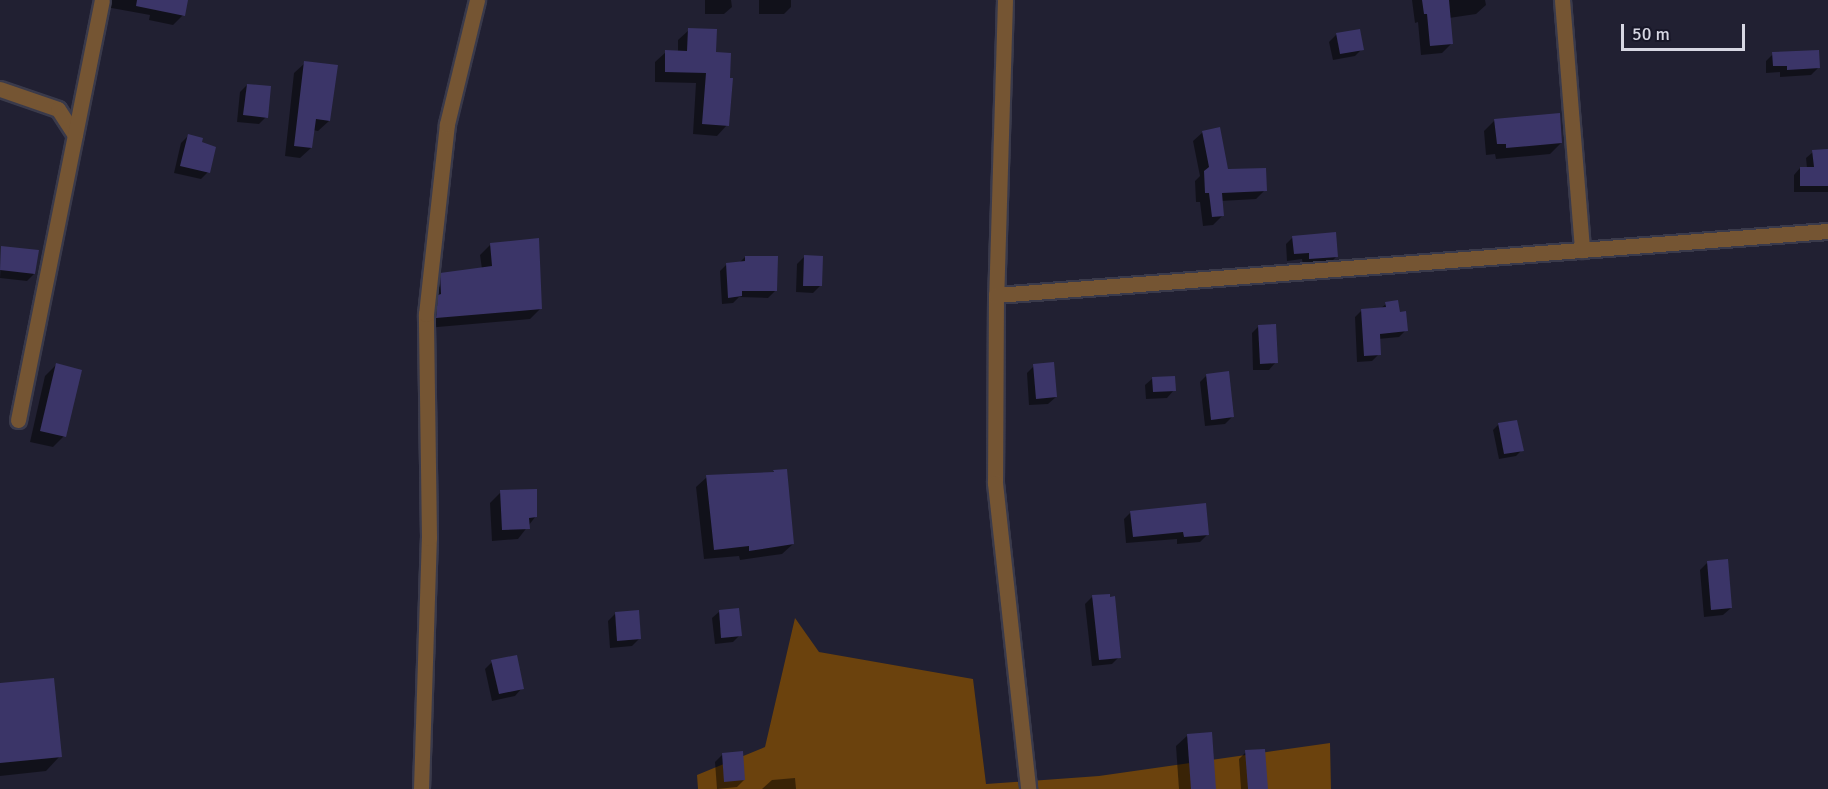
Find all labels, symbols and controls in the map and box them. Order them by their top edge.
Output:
scale bar [1624,12,1748,50]
text: 50 m [1632,23,1670,45]

